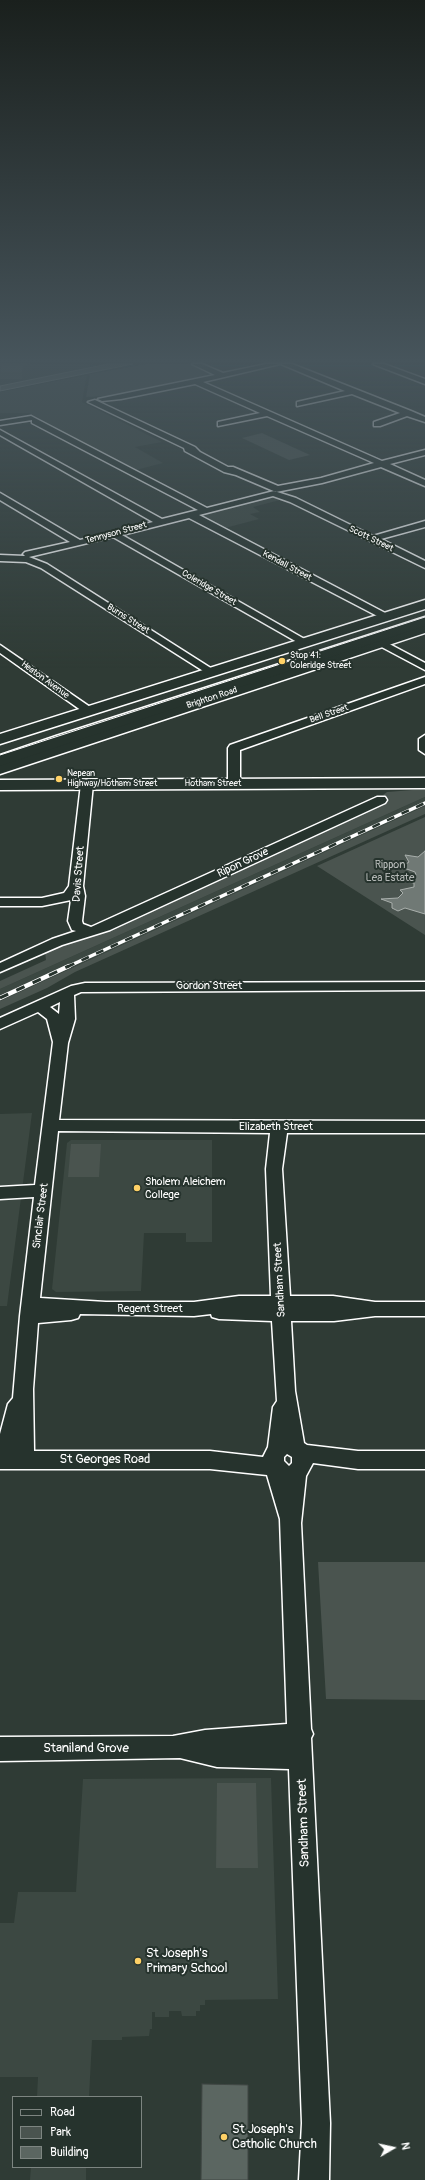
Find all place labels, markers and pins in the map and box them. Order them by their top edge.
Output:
place label: Stop 41: Coleridge Street [290,651,351,672]
marker: Stop 41: Coleridge Street [277,656,287,666]
place label: Nepean Highway/Hotham Street [67,769,157,790]
marker: Nepean Highway/Hotham Street [54,774,64,784]
place label: Sholem Aleichem College [145,1175,226,1201]
marker: Sholem Aleichem College [132,1183,142,1193]
place label: St Joseph's Primary School [146,1946,227,1977]
marker: St Joseph's Primary School [133,1956,143,1966]
place label: St Joseph's Catholic Church [232,2122,317,2153]
marker: St Joseph's Catholic Church [219,2132,229,2142]

